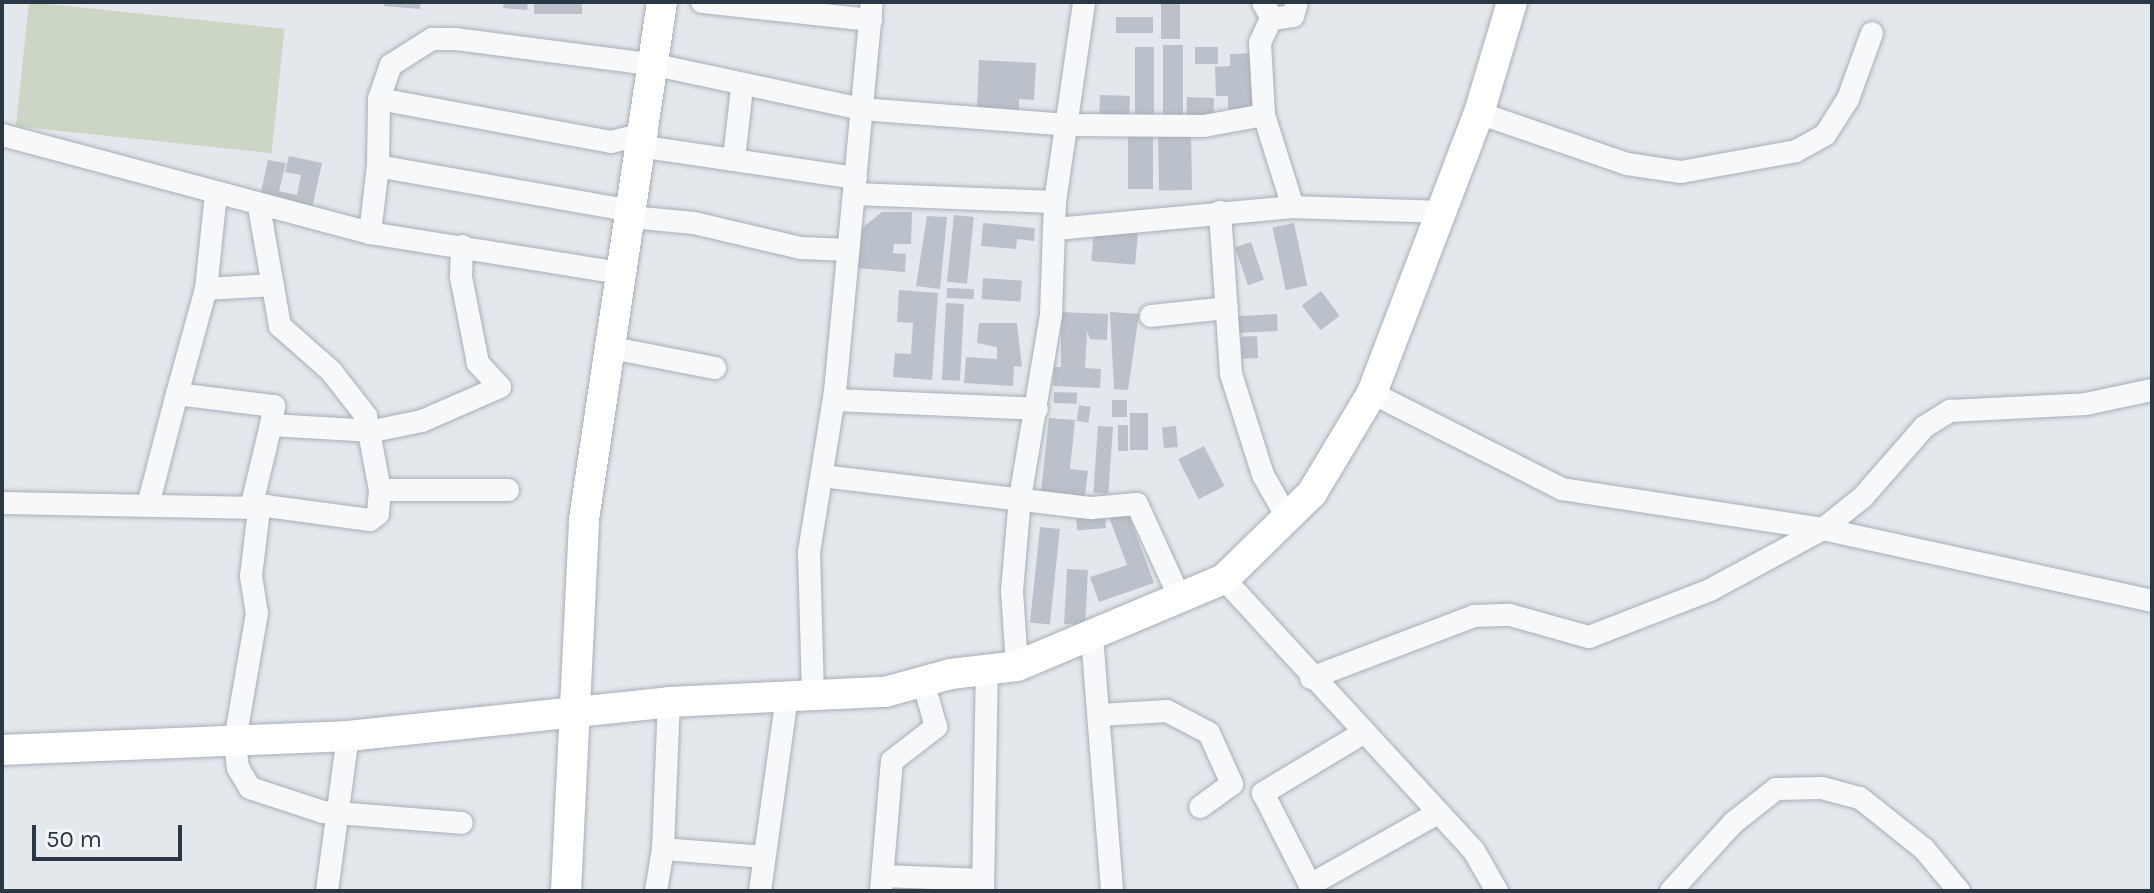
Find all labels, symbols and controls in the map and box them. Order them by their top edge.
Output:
scale bar [36,809,186,859]
text: 50 m [46,825,102,853]

